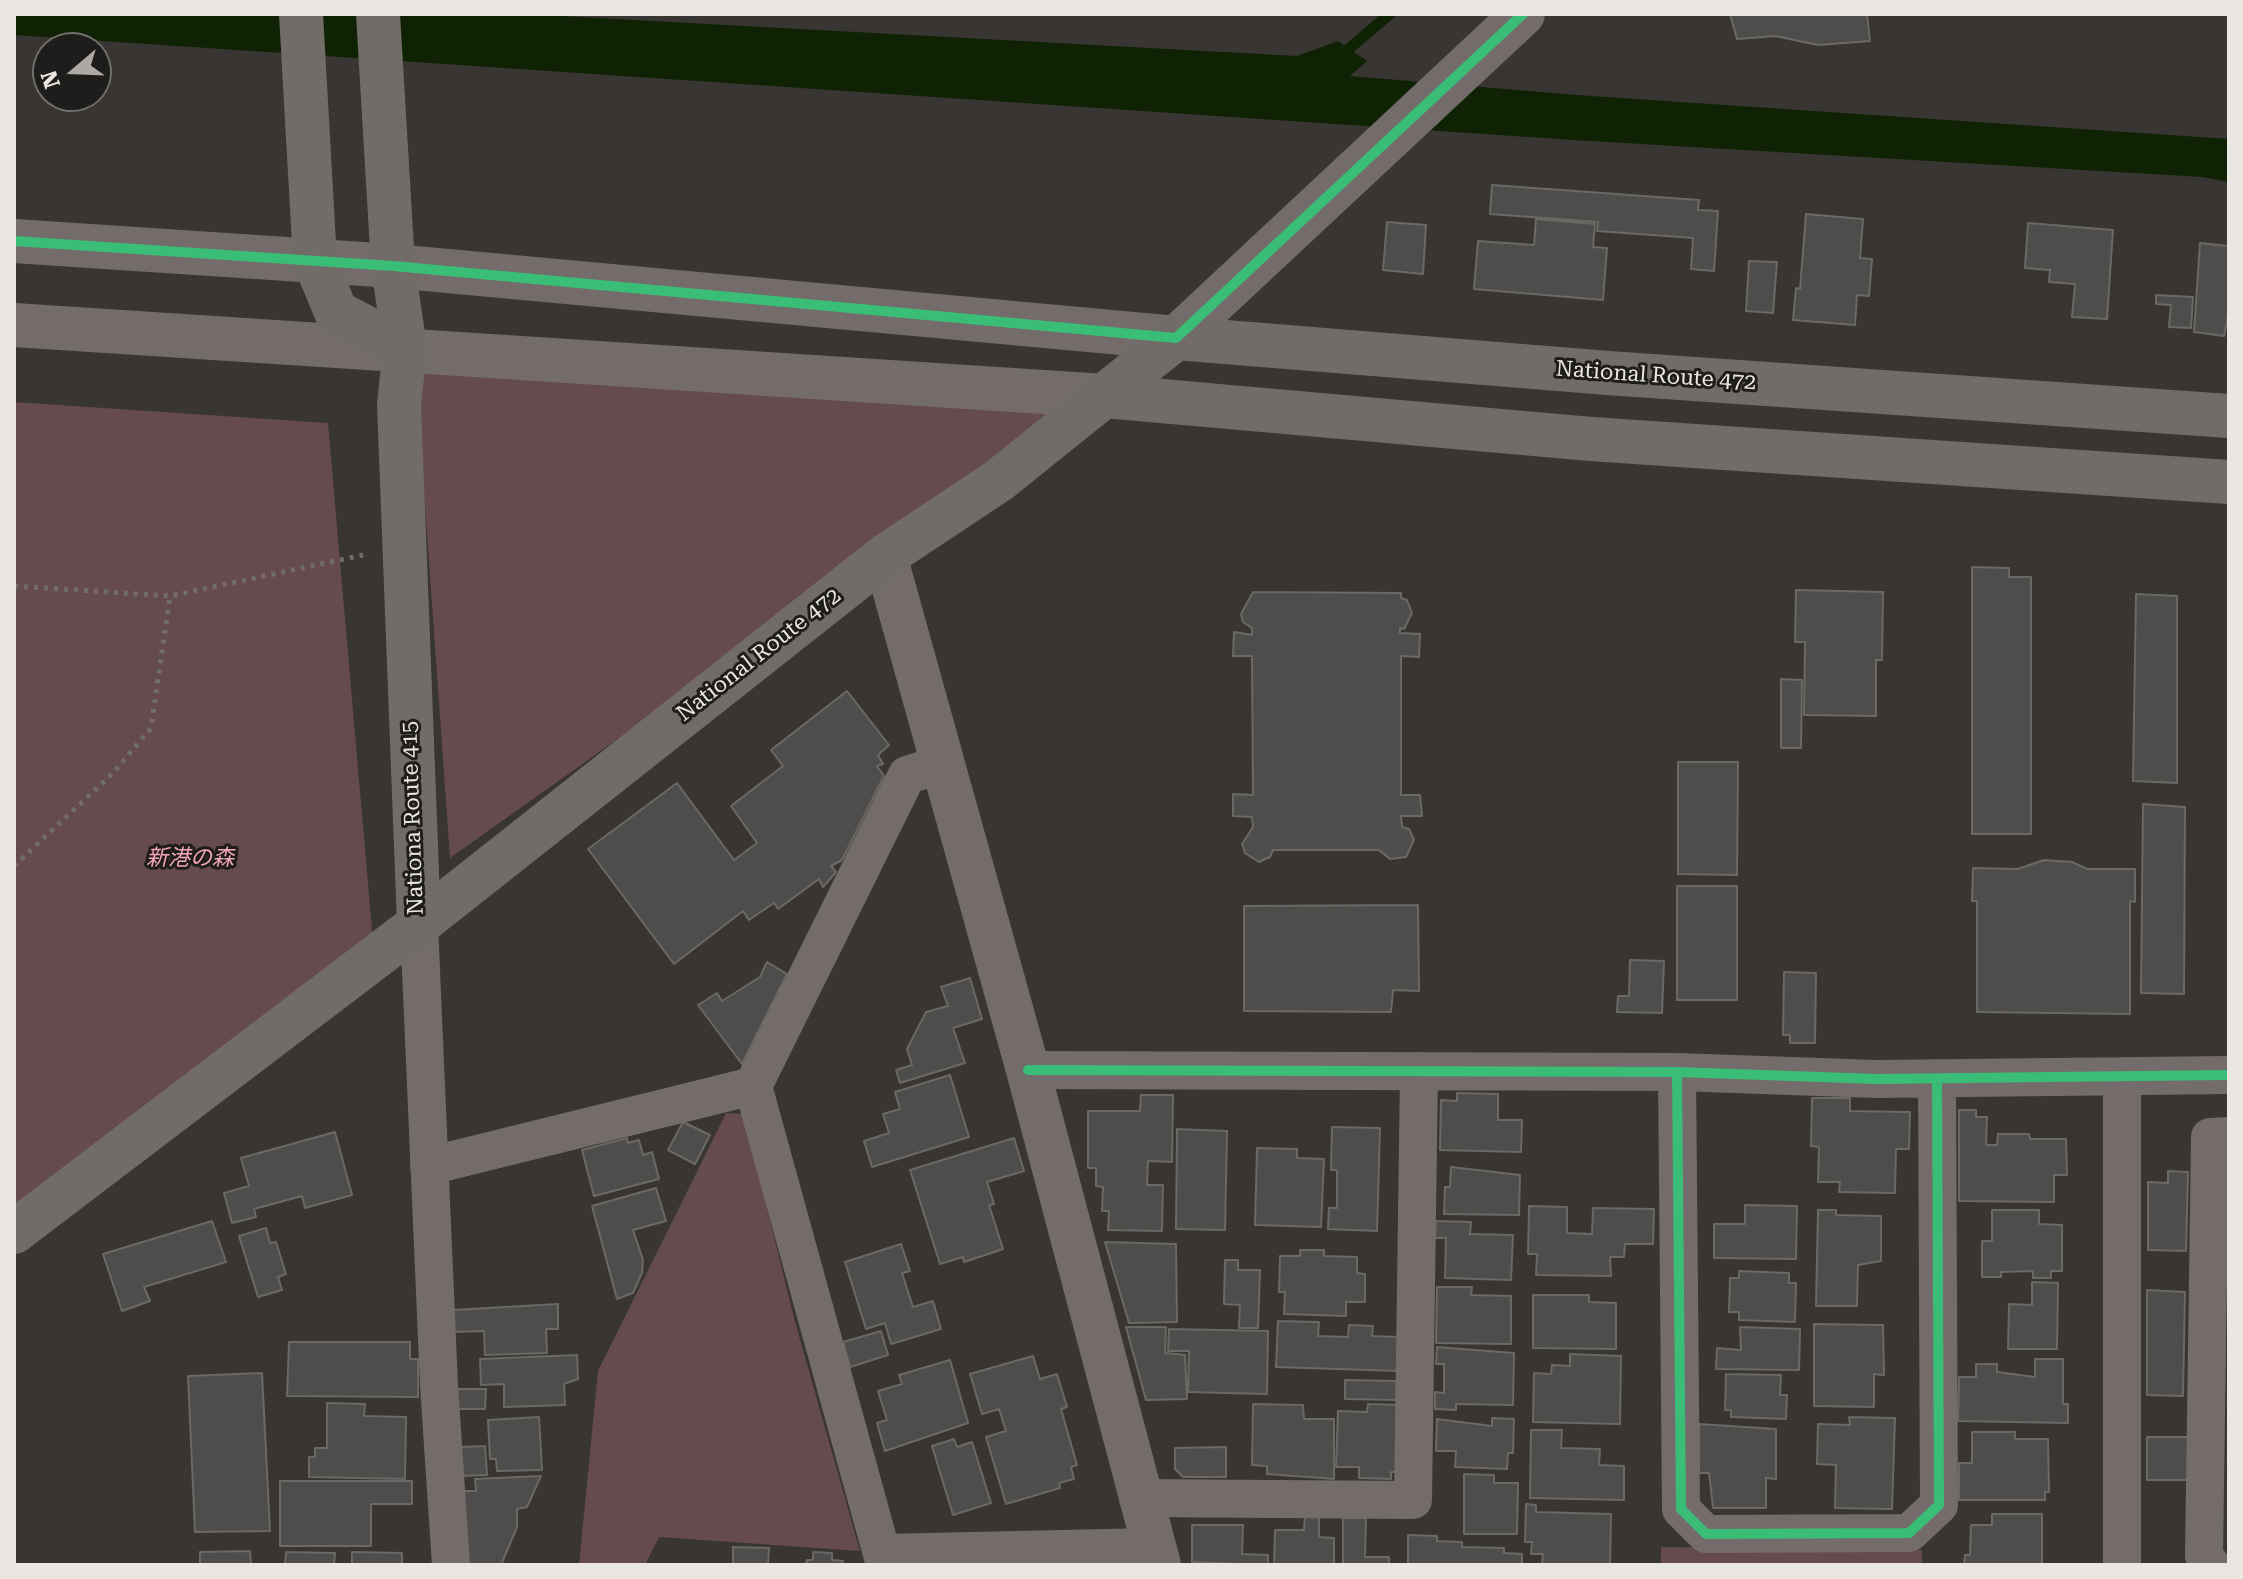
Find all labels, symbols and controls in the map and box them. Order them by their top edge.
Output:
north arrow [32,32,112,112]
text: N [36,67,65,91]
street label: National Route 472 [1555,356,1757,396]
street label: National Route 472 [672,583,846,727]
street label: Nationa Route 415 [396,721,430,915]
park label: 新港の森 [146,846,234,872]

